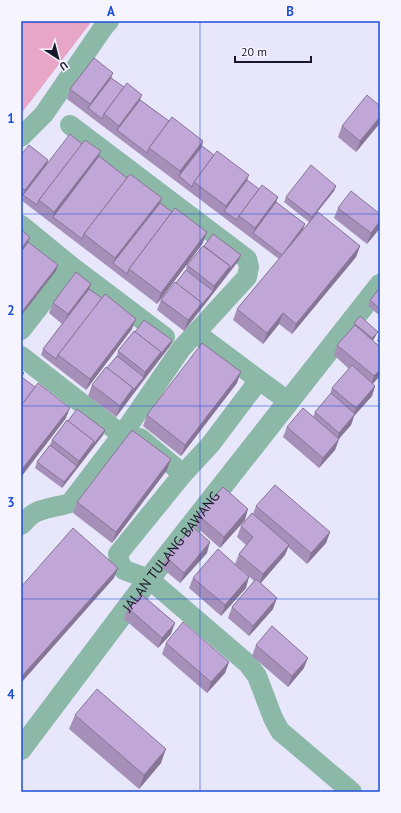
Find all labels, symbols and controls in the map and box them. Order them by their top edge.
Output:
text: A [107,3,115,20]
text: B [286,3,294,20]
north arrow [38,38,78,78]
scale bar [235,38,311,64]
text: 20 m [241,44,267,59]
text: U [57,58,71,74]
text: 1 [7,110,15,127]
text: 2 [7,302,15,319]
street label: JALAN TULANG BAWANG [118,487,224,616]
text: 3 [7,494,15,511]
text: 4 [7,686,15,703]

